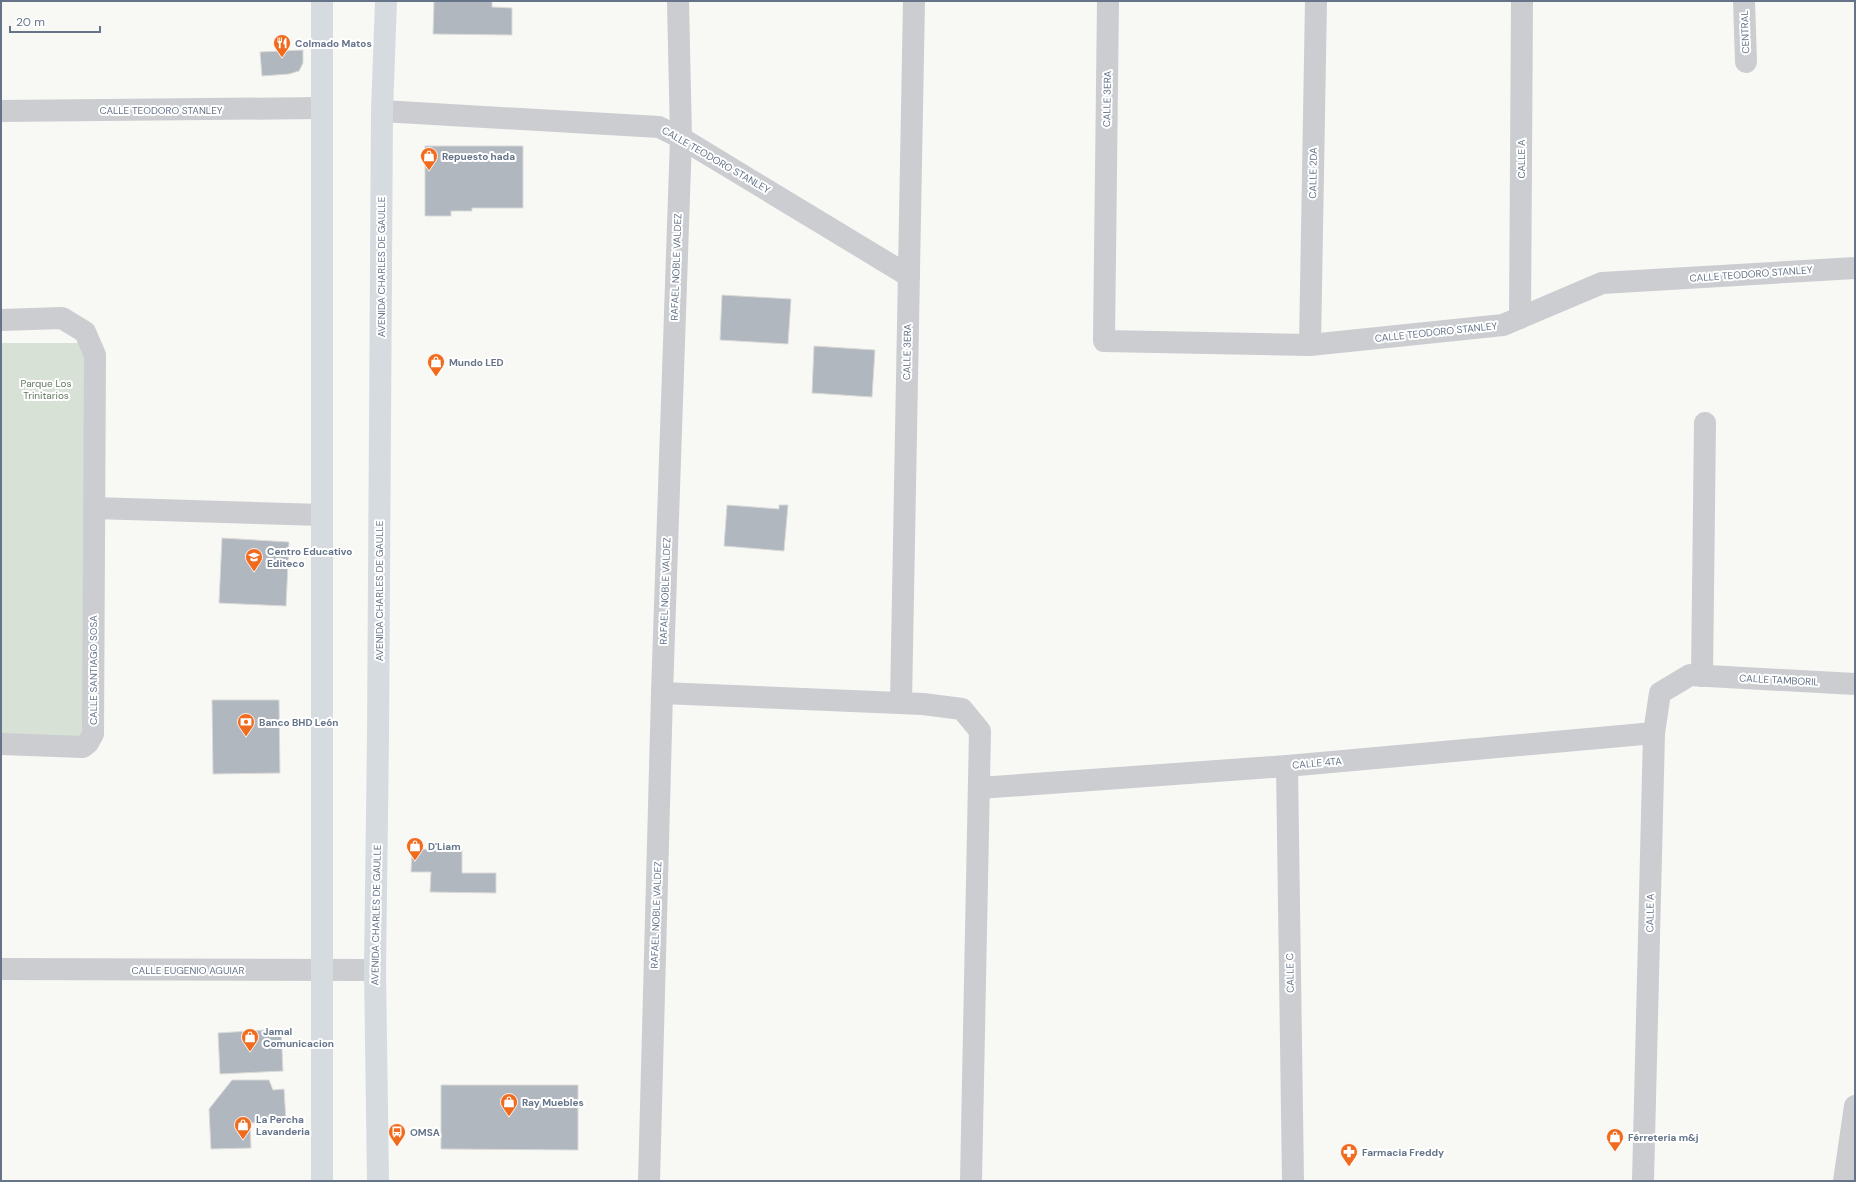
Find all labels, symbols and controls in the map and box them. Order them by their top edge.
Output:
scale bar [10,8,100,34]
street label: CENTRAL [1738,10,1752,54]
text: 20 m [16,14,45,30]
restaurant icon: Colmado Matos [272,33,292,58]
place label: Colmado Matos [295,37,372,50]
street label: CALLE 3ERA [1100,70,1114,127]
street label: CALLE TEODORO STANLEY [99,104,223,117]
street label: CALLE TEODORO STANLEY [659,124,773,197]
street label: CALLE A [1515,139,1528,179]
shop icon: Repuesto hada [419,146,439,171]
street label: CALLE 2DA [1306,147,1320,199]
place label: Repuesto hada [442,150,515,163]
street label: AVENIDA CHARLES DE GAULLE [375,196,388,337]
street label: RAFAEL NOBLE VALDEZ [668,213,684,321]
street label: CALLE TEODORO STANLEY [1689,263,1813,285]
street label: CALLE TEODORO STANLEY [1374,319,1498,345]
street label: CALLE 3ERA [900,323,914,380]
shop icon: Mundo LED [426,352,446,377]
place label: Mundo LED [449,356,504,369]
park label: Parque Los Trinitarios [21,377,71,402]
street label: AVENIDA CHARLES DE GAULLE [373,520,386,661]
street label: RAFAEL NOBLE VALDEZ [657,537,673,645]
place label: Centro Educativo Editeco [267,545,352,570]
school or university icon: Centro Educativo Editeco [244,547,264,572]
street label: CALLE SANTIAGO SOSA [87,615,100,725]
street label: CALLE TAMBORIL [1739,671,1819,689]
bank icon: Banco BHD León [236,712,256,737]
place label: Banco BHD León [259,716,339,729]
street label: CALLE 4TA [1292,754,1343,772]
shop icon: D'Liam [405,836,425,861]
place label: D'Liam [428,840,461,853]
street label: AVENIDA CHARLES DE GAULLE [368,844,384,985]
street label: RAFAEL NOBLE VALDEZ [648,861,664,969]
street label: CALLE A [1643,893,1657,933]
street label: CALLE C [1283,953,1297,993]
street label: CALLE EUGENIO AGUIAR [132,964,244,977]
place label: Jamal Comunicacion [263,1025,334,1050]
shop icon: Jamal Comunicacion [240,1027,260,1052]
shop icon: Ray Muebles [499,1092,519,1117]
place label: Ray Muebles [522,1096,584,1109]
place label: La Percha Lavanderia [256,1113,310,1138]
shop icon: La Percha Lavanderia [233,1115,253,1140]
bus stop icon: OMSA [387,1122,407,1147]
place label: OMSA [410,1126,440,1139]
shop icon: Férreteria m&j [1605,1127,1625,1152]
place label: Férreteria m&j [1628,1131,1699,1144]
pharmacy icon: Farmacia Freddy [1339,1142,1359,1167]
place label: Farmacia Freddy [1362,1146,1444,1159]

